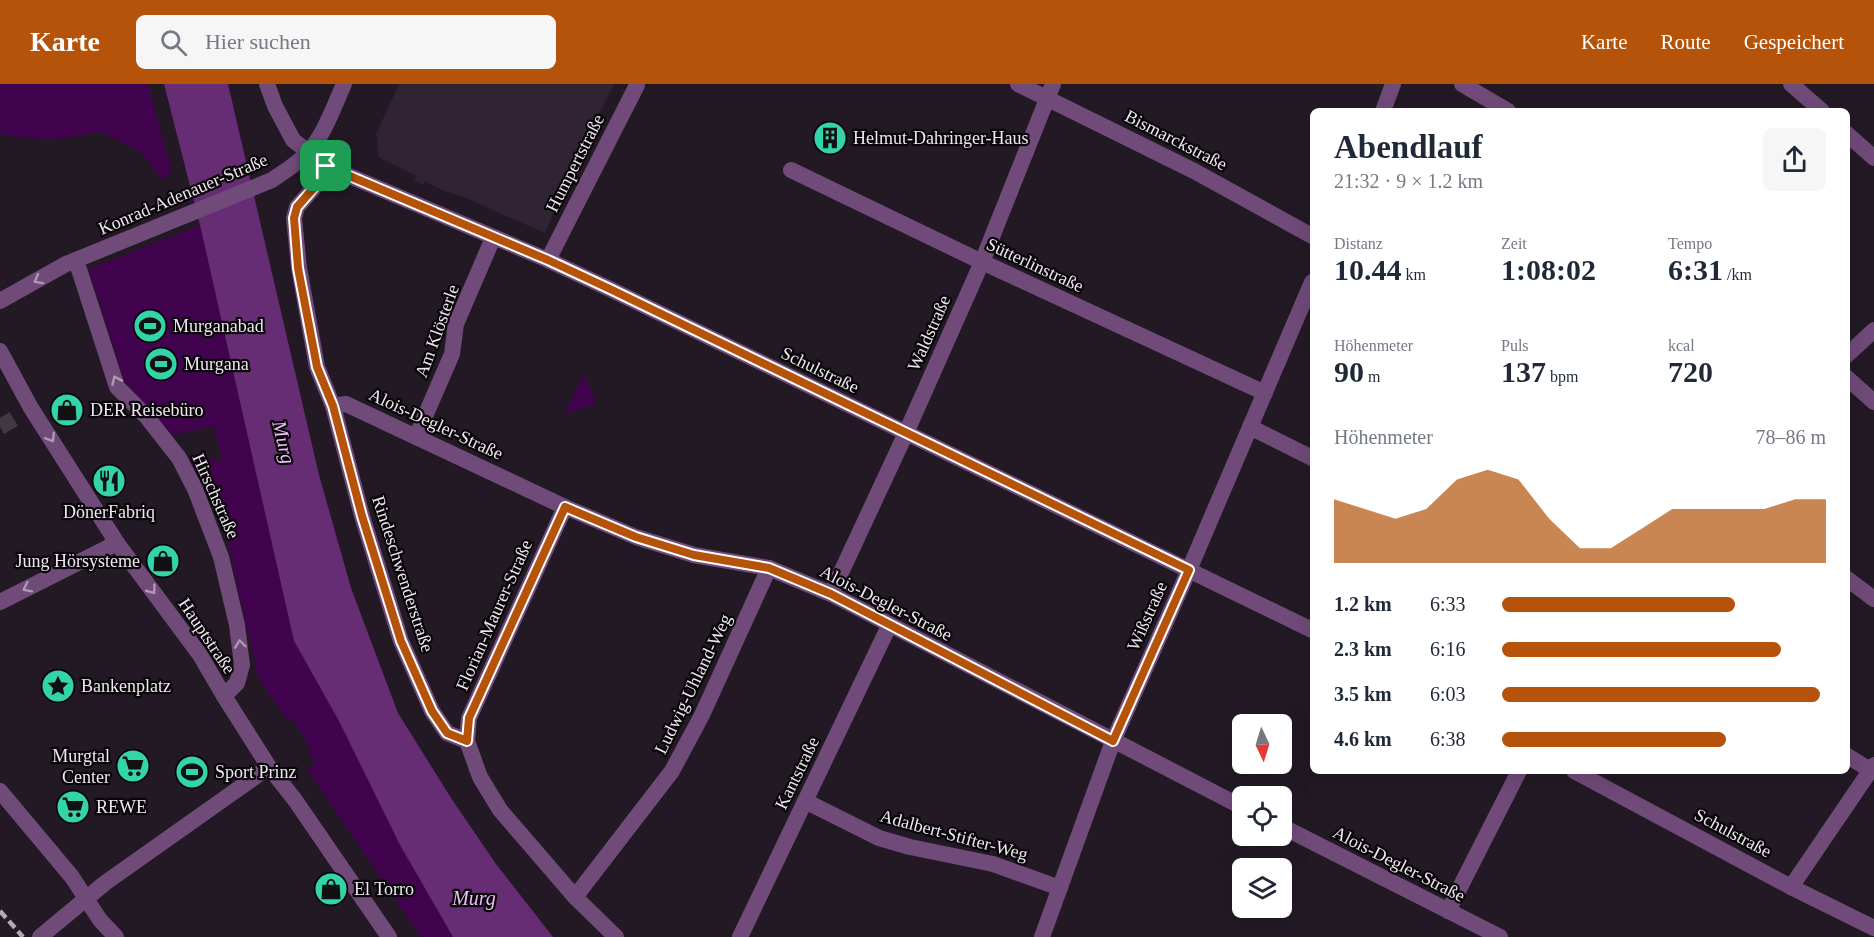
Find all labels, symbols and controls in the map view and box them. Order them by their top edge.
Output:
search box [136,15,556,69]
text: Karte [30,26,100,57]
icon: search [157,26,190,59]
text: Hier suchen [205,29,311,54]
text: Karte [1581,30,1628,54]
text: Route [1661,30,1711,54]
text: Gespeichert [1744,30,1844,54]
street label: Bismarckstraße [1122,106,1230,174]
street label: Humpertstraße [542,111,608,215]
building icon: Helmut-Dahringer-Haus [812,120,848,156]
place label: Helmut-Dahringer-Haus [853,128,1029,148]
button: share [1763,128,1826,191]
text: Abendlauf [1334,129,1483,165]
pin [300,140,351,191]
street label: Konrad-Adenauer-Straße [96,149,270,239]
icon: arrive [309,149,342,182]
text: 21:32 · 9 × 1.2 km [1334,170,1483,192]
street label: Sütterlinstraße [983,234,1087,296]
text: Distanz [1334,235,1383,252]
text: Zeit [1501,235,1527,252]
text: Tempo [1668,235,1712,252]
text: 10.44 [1334,253,1402,286]
text: 1:08:02 [1501,253,1596,286]
text: 6:31 [1668,253,1723,286]
text: km [1402,266,1426,283]
text: /km [1723,266,1752,283]
one-way arrow [33,273,44,284]
street label: Am Klösterle [411,282,463,380]
street label: Waldstraße [903,292,955,374]
sports icon: Murganabad [132,308,168,344]
place label: Murganabad [173,316,264,336]
text: Höhenmeter [1334,337,1413,354]
text: Puls [1501,337,1529,354]
text: kcal [1668,337,1695,354]
street label: Schulstraße [778,343,862,397]
sports icon: Murgana [143,346,179,382]
place label: Murgana [184,354,249,374]
text: 90 [1334,355,1364,388]
text: 137 [1501,355,1546,388]
text: 720 [1668,355,1713,388]
text: m [1364,368,1380,385]
text: bpm [1546,368,1578,385]
one-way arrow [112,376,124,387]
street label: Alois-Degler-Straße [366,384,506,464]
shop icon: DER Reisebüro [49,392,85,428]
place label: DER Reisebüro [90,400,203,420]
water label: Murg [267,417,300,466]
text: Höhenmeter [1334,426,1433,448]
text: 78–86 m [1755,426,1826,448]
one-way arrow [43,432,55,442]
street label: Hirschstraße [188,450,244,542]
restaurant icon: DönerFabriq [91,463,127,499]
street label: Rindeschwenderstraße [368,493,438,655]
place label: DönerFabriq [63,502,155,522]
street label: Florian-Maurer-Straße [452,537,536,693]
shop icon: Jung Hörsysteme [145,543,181,579]
place label: Jung Hörsysteme [16,551,140,571]
street label: Alois-Degler-Straße [817,561,955,645]
street label: Wißstraße [1123,578,1171,654]
one-way arrow [23,581,33,592]
one-way arrow [144,583,155,594]
text: 1.2 km [1334,593,1392,615]
text: 6:33 [1430,593,1466,615]
street label: Hauptstraße [174,594,240,678]
street label: Ludwig-Uhland-Weg [650,611,736,757]
text: 2.3 km [1334,638,1392,660]
text: 6:16 [1430,638,1466,660]
one-way arrow [234,640,246,649]
place icon: Bankenplatz [40,668,76,704]
place label: Bankenplatz [81,676,171,696]
text: 3.5 km [1334,683,1392,705]
text: 6:03 [1430,683,1466,705]
north arrow [1232,714,1292,774]
map controls [1232,714,1292,918]
text: 4.6 km [1334,728,1392,750]
text: 6:38 [1430,728,1466,750]
street label: Kantstraße [771,734,823,812]
place label: Murgtal Center [52,746,110,787]
supermarket icon: Murgtal Center [115,748,151,784]
sports icon: Sport Prinz [174,754,210,790]
place label: Sport Prinz [215,762,297,782]
button: locate [1232,786,1292,846]
supermarket icon: REWE [55,789,91,825]
place label: REWE [96,797,147,817]
street label: Schulstraße [1691,804,1775,862]
street label: Adalbert-Stifter-Weg [878,806,1030,864]
street label: Alois-Degler-Straße [1330,822,1468,906]
button: layers [1232,858,1292,918]
shop icon: El Torro [313,871,349,907]
place label: El Torro [354,879,414,899]
water label: Murg [451,887,496,910]

